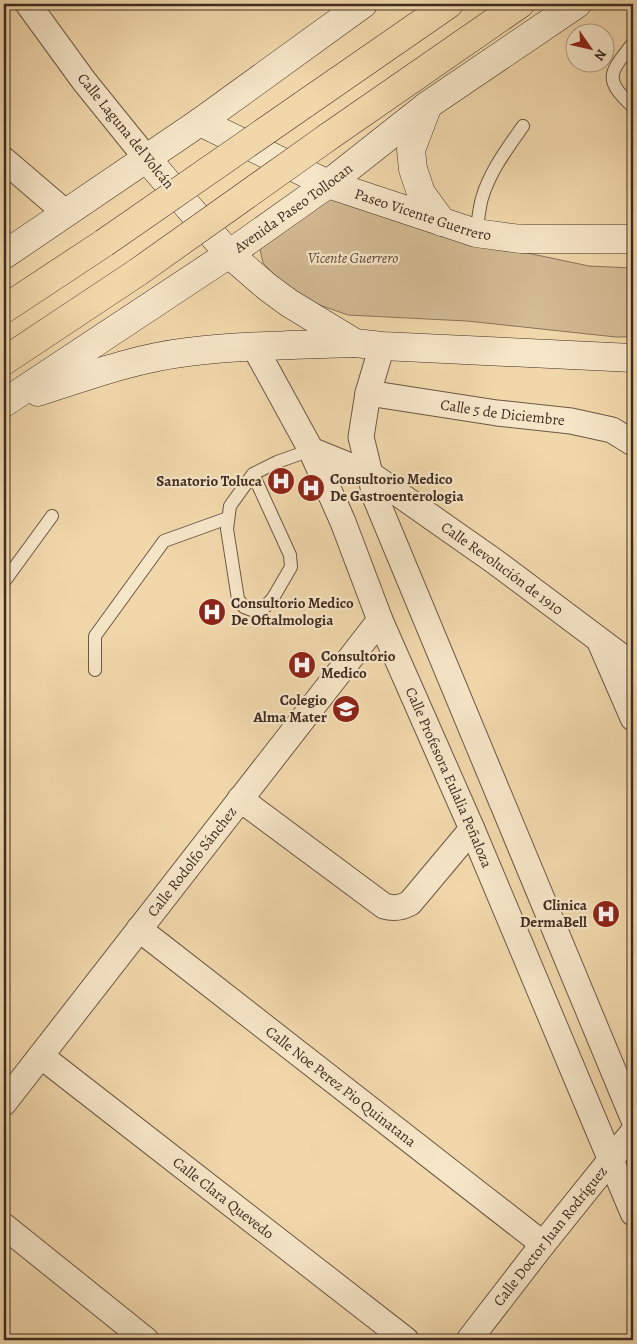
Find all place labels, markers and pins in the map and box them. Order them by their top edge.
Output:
hospital icon: Sanatorio Toluca [266,466,296,496]
place label: Consultorio Medico De Gastroenterologia [330,469,464,506]
place label: Sanatorio Toluca [156,471,263,491]
hospital icon: Consultorio Medico De Gastroenterologia [296,473,326,503]
place label: Consultorio Medico De Oftalmologia [231,593,354,630]
hospital icon: Consultorio Medico De Oftalmologia [197,597,227,627]
place label: Consultorio Medico [321,646,396,683]
hospital icon: Consultorio Medico [287,650,317,680]
place label: Colegio Alma Mater [253,690,327,727]
school or university icon: Colegio Alma Mater [331,694,361,724]
place label: Clinica DermaBell [520,895,588,932]
hospital icon: Clinica DermaBell [591,899,621,929]

